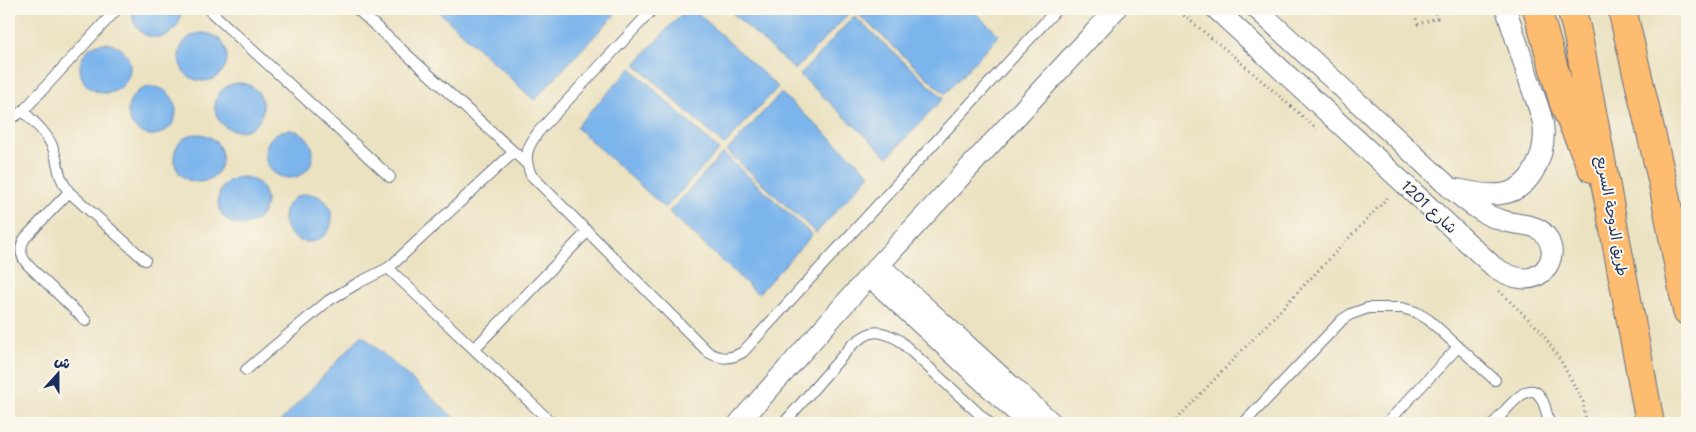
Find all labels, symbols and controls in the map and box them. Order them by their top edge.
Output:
street label: طريق الدوحة السريع [1591,154,1632,278]
street label: شارع 1201 [1397,176,1461,238]
north arrow [32,350,82,400]
text: ش [52,351,73,373]

